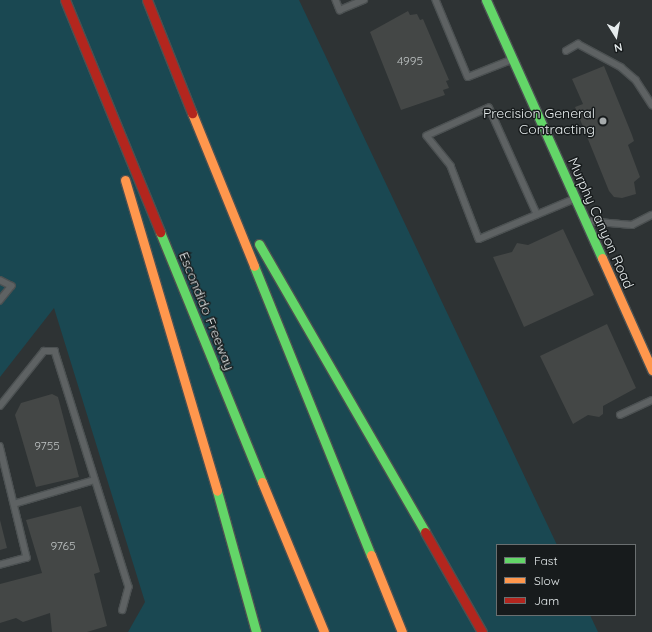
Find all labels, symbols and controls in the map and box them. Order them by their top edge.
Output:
north arrow [596,16,636,56]
text: N [613,40,624,55]
house number: 4995 [397,54,423,68]
place label: Precision General Contracting [483,105,595,138]
marker: Precision General Contracting [598,116,608,126]
street label: Murphy Canyon Road [565,155,637,291]
street label: Escondido Freeway [176,249,238,373]
house number: 9755 [34,439,60,453]
house number: 9765 [50,539,76,553]
legend [496,544,636,616]
text: Fast [534,553,558,568]
text: Slow [534,573,560,588]
text: Jam [534,593,559,608]

